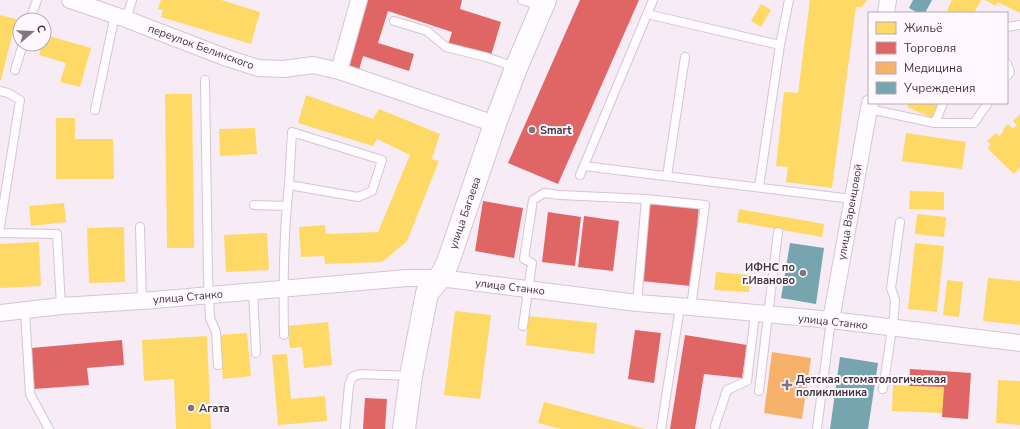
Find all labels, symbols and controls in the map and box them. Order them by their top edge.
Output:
north arrow [12,12,52,52]
legend [868,12,1008,104]
text: Жильё [904,20,942,36]
street label: переулок Белинского [146,21,256,73]
text: С [33,23,49,35]
text: Торговля [904,40,956,56]
text: Медицина [904,60,963,76]
text: Учреждения [903,80,976,96]
place label: Smart [540,123,572,138]
marker: Smart [527,125,537,135]
street label: улица Варенцовой [834,163,866,261]
street label: улица Багаева [446,175,484,251]
place label: ИФНС по г.Иваново [742,260,795,288]
marker: ИФНС по г.Иваново [798,268,808,278]
street label: улица Станко [474,275,546,299]
street label: улица Станко [152,286,224,308]
street label: улица Станко [797,311,869,333]
place label: Детская стоматологическая поликлиника [796,372,946,400]
marker: Детская стоматологическая поликлиника [781,379,793,391]
place label: Агата [199,401,230,416]
marker: Агата [186,403,196,413]

